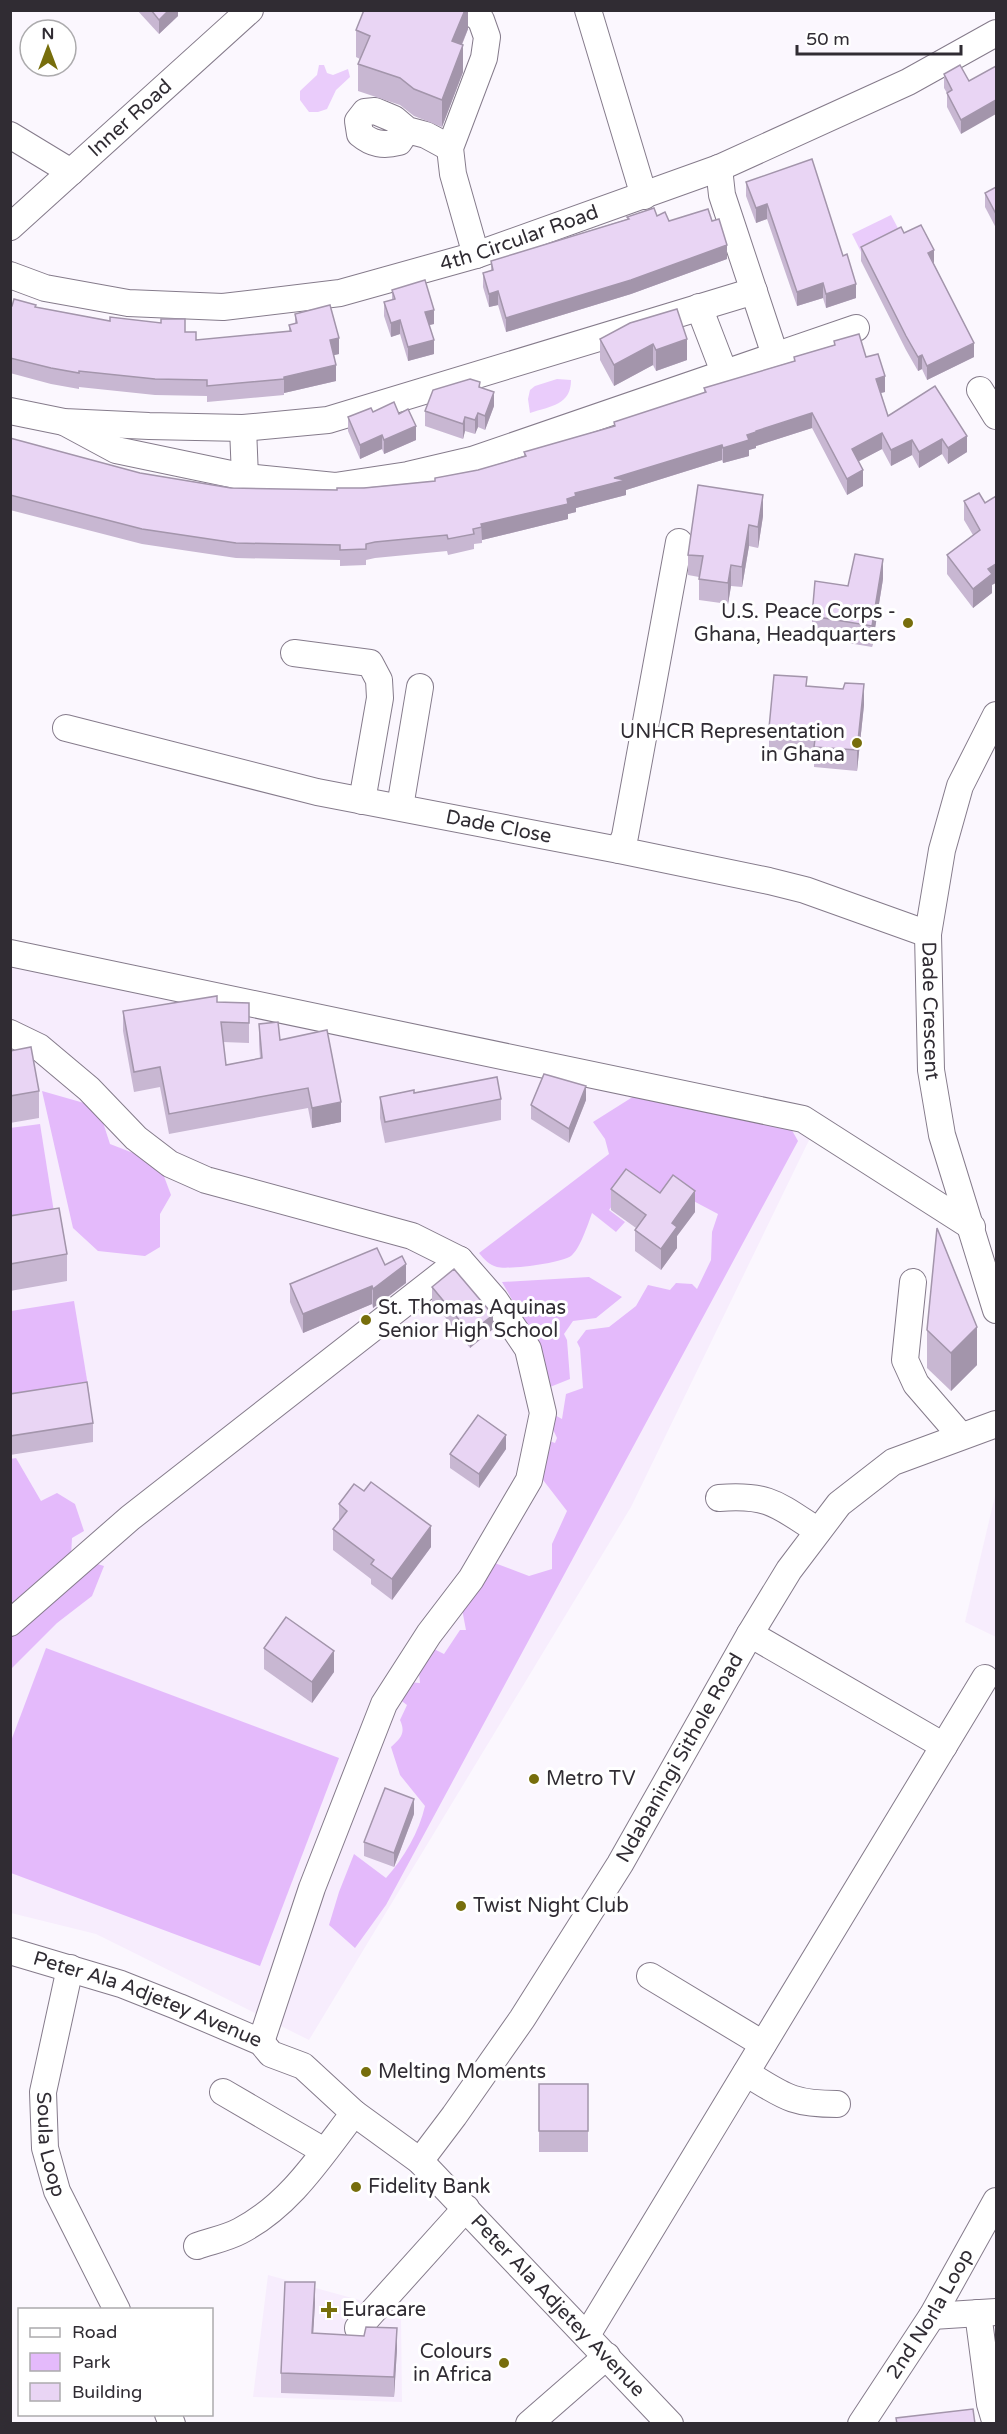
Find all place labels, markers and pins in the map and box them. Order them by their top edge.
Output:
place label: U.S. Peace Corps - Ghana, Headquarters [694,600,896,647]
marker: U.S. Peace Corps - Ghana, Headquarters [901,616,915,630]
place label: UNHCR Representation in Ghana [620,720,845,767]
marker: UNHCR Representation in Ghana [850,736,864,750]
place label: St. Thomas Aquinas Senior High School [378,1296,566,1343]
marker: St. Thomas Aquinas Senior High School [359,1313,373,1327]
place label: Metro TV [546,1767,636,1791]
marker: Metro TV [527,1772,541,1786]
place label: Twist Night Club [473,1894,629,1918]
marker: Twist Night Club [454,1899,468,1913]
place label: Melting Moments [378,2060,546,2084]
marker: Melting Moments [359,2065,373,2079]
place label: Fidelity Bank [368,2175,491,2199]
marker: Fidelity Bank [349,2180,363,2194]
place label: Euracare [342,2298,426,2322]
marker: Euracare [320,2301,338,2319]
place label: Colours in Africa [413,2340,492,2387]
marker: Colours in Africa [497,2356,511,2370]

